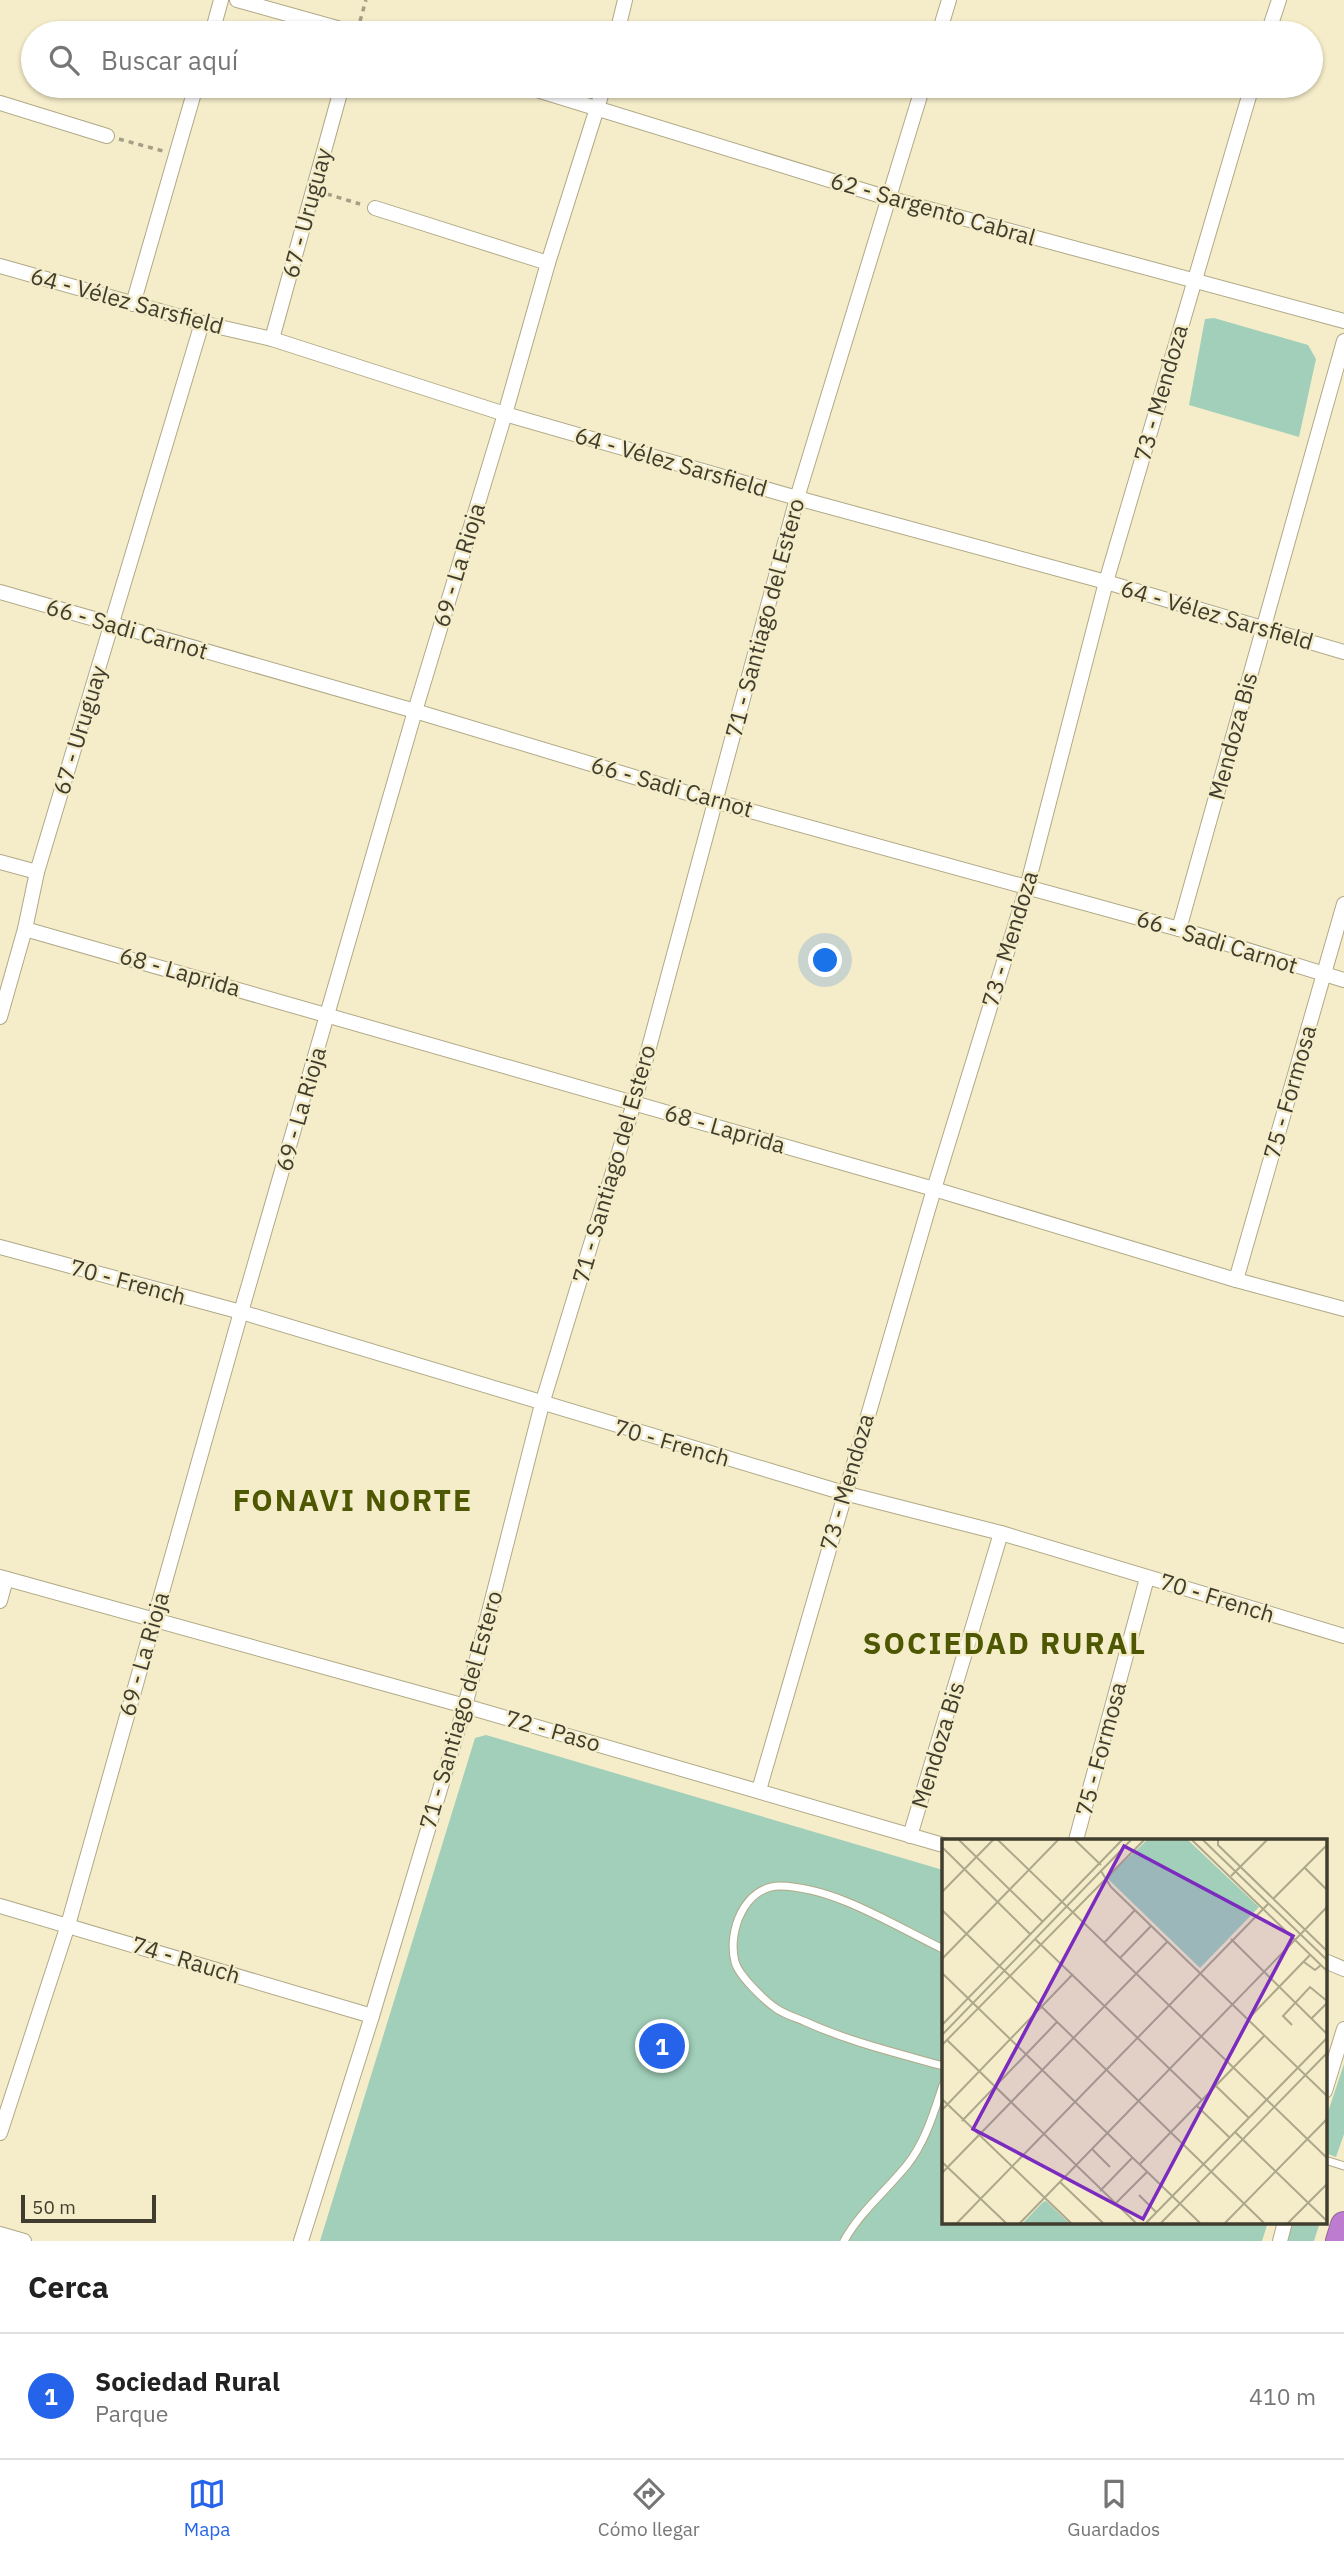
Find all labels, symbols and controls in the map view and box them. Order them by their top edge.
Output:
search box [21,21,1323,98]
icon: search [45,41,83,79]
text: Buscar aquí [101,43,238,77]
street label: 67 - Uruguay [274,144,338,281]
street label: 62 - Sargento Cabral [827,164,1039,252]
street label: 64 - Vélez Sarsfield [27,260,227,340]
street label: 73 - Mendoza [1126,321,1194,465]
street label: 64 - Vélez Sarsfield [572,419,771,503]
street label: 71 - Santiago del Estero [718,495,810,741]
street label: 69 - La Rioja [425,499,491,630]
street label: 64 - Vélez Sarsfield [1118,572,1317,656]
street label: 66 - Sadi Carnot [43,591,212,665]
street label: 67 - Uruguay [45,661,113,798]
street label: Mendoza Bis [1201,669,1263,803]
street label: 66 - Sadi Carnot [588,749,757,823]
street label: 73 - Mendoza [974,867,1044,1011]
street label: 66 - Sadi Carnot [1133,902,1301,980]
street label: 68 - Laprida [116,939,244,1003]
your location [808,943,842,977]
street label: 75 - Formosa [1256,1021,1322,1162]
street label: 71 - Santiago del Estero [565,1041,661,1286]
street label: 69 - La Rioja [268,1043,332,1174]
street label: 68 - Laprida [661,1096,789,1160]
street label: 70 - French [67,1251,189,1311]
street label: 73 - Mendoza [812,1410,880,1554]
street label: 70 - French [611,1411,733,1473]
district label: FONAVI NORTE [233,1480,473,1519]
street label: 70 - French [1156,1565,1278,1629]
street label: 71 - Santiago del Estero [412,1587,508,1832]
street label: 69 - La Rioja [111,1588,175,1719]
district label: SOCIEDAD RURAL [863,1623,1147,1662]
street label: Mendoza Bis [904,1678,971,1812]
street label: 75 - Formosa [1068,1678,1132,1819]
street label: 72 - Paso [502,1702,604,1758]
inset map [942,1839,1326,2224]
street label: 74 - Rauch [128,1928,244,1990]
pin: 1 [639,2020,685,2072]
scale bar [21,2192,156,2224]
text: 50 m [32,2195,76,2219]
text: Cerca [28,2267,109,2306]
text: Sociedad Rural [95,2364,280,2398]
text: 1 [44,2381,58,2411]
text: 410 m [1249,2381,1316,2411]
text: Parque [95,2398,168,2428]
tab: Mapa [184,2475,230,2541]
tab: Cómo llegar [598,2475,700,2541]
tab: Guardados [1067,2475,1160,2541]

